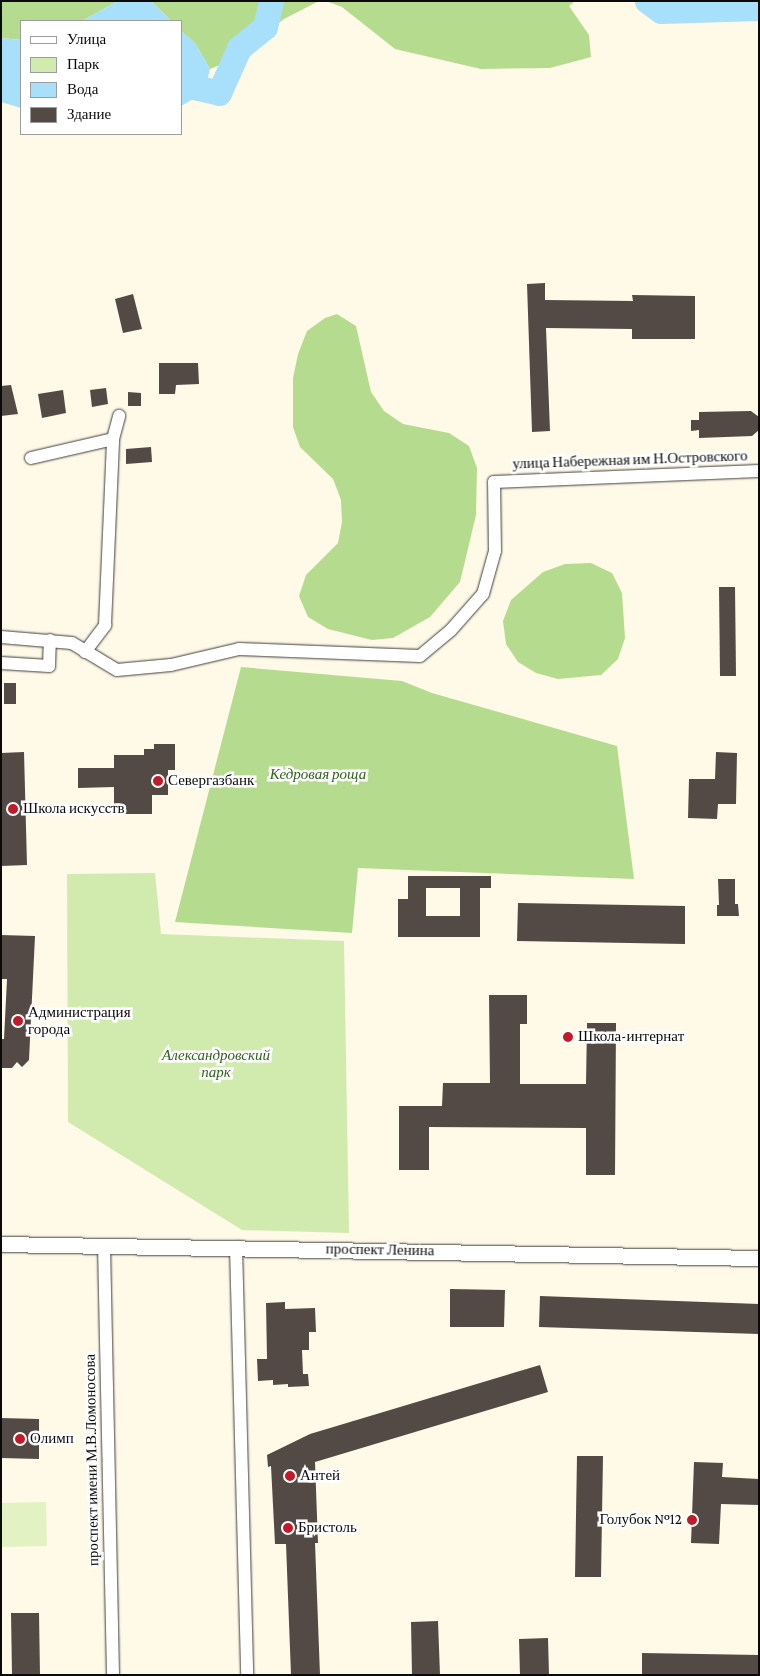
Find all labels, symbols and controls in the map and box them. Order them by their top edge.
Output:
legend [20,20,182,135]
text: Улица [67,31,106,47]
text: Парк [67,56,99,72]
text: Вода [67,81,98,97]
text: Здание [67,106,111,122]
street label: улица Набережная им Н.Островского [512,447,748,473]
park label: Кедровая роща [270,766,366,784]
place label: Севергазбанк [168,772,254,790]
marker: Севергазбанк [152,775,164,787]
place label: Школа искусcтв [23,800,125,818]
marker: Школа искусcтв [7,803,19,815]
place label: Администрация города [28,1003,131,1038]
marker: Администрация города [12,1015,24,1027]
place label: Школа-интернат [578,1028,684,1046]
marker: Школа-интернат [562,1031,574,1043]
park label: Александровский парк [162,1046,270,1081]
street label: проспект Ленина [326,1240,434,1260]
street label: проспект имени М.В.Ломоносова [81,1354,103,1566]
place label: Олимп [30,1430,74,1448]
marker: Олимп [14,1433,26,1445]
place label: Антей [300,1467,340,1485]
marker: Антей [284,1470,296,1482]
place label: Голубок №12 [599,1511,682,1529]
marker: Голубок №12 [686,1514,698,1526]
place label: Бристоль [298,1519,357,1537]
marker: Бристоль [282,1522,294,1534]

